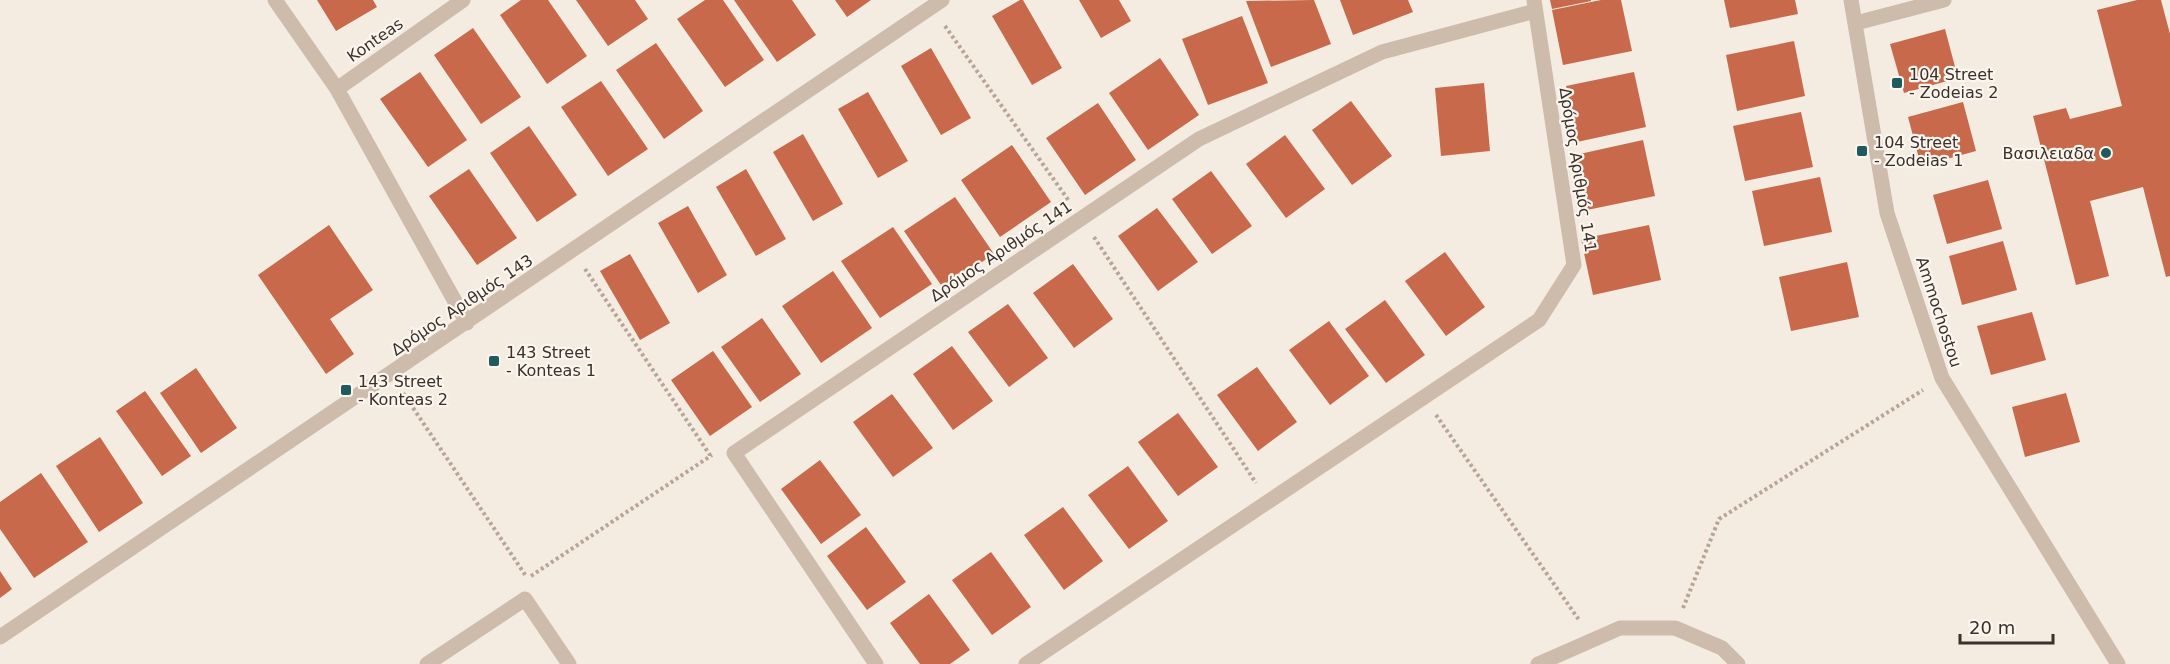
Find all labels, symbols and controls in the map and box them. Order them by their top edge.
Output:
street label: Konteas [343,14,407,66]
place label: 104 Street - Zodeias 2 [1909,65,1998,102]
marker: 104 Street - Zodeias 2 [1890,76,1904,90]
street label: Δρόμος Αριθμός 141 [1556,86,1600,254]
place label: 104 Street - Zodeias 1 [1874,133,1963,170]
marker: 104 Street - Zodeias 1 [1855,144,1869,158]
place label: Βασιλειαδα [2003,144,2094,163]
marker: Βασιλειαδα [2099,146,2113,160]
street label: Δρόμος Αριθμός 141 [927,197,1075,305]
street label: Δρόμος Αριθμός 143 [388,251,536,359]
street label: Ammochostou [1912,254,1966,370]
place label: 143 Street - Konteas 1 [506,343,596,380]
marker: 143 Street - Konteas 1 [487,354,501,368]
place label: 143 Street - Konteas 2 [358,372,448,409]
marker: 143 Street - Konteas 2 [339,383,353,397]
scale bar [1960,607,2053,645]
text: 20 m [1969,617,2015,638]

